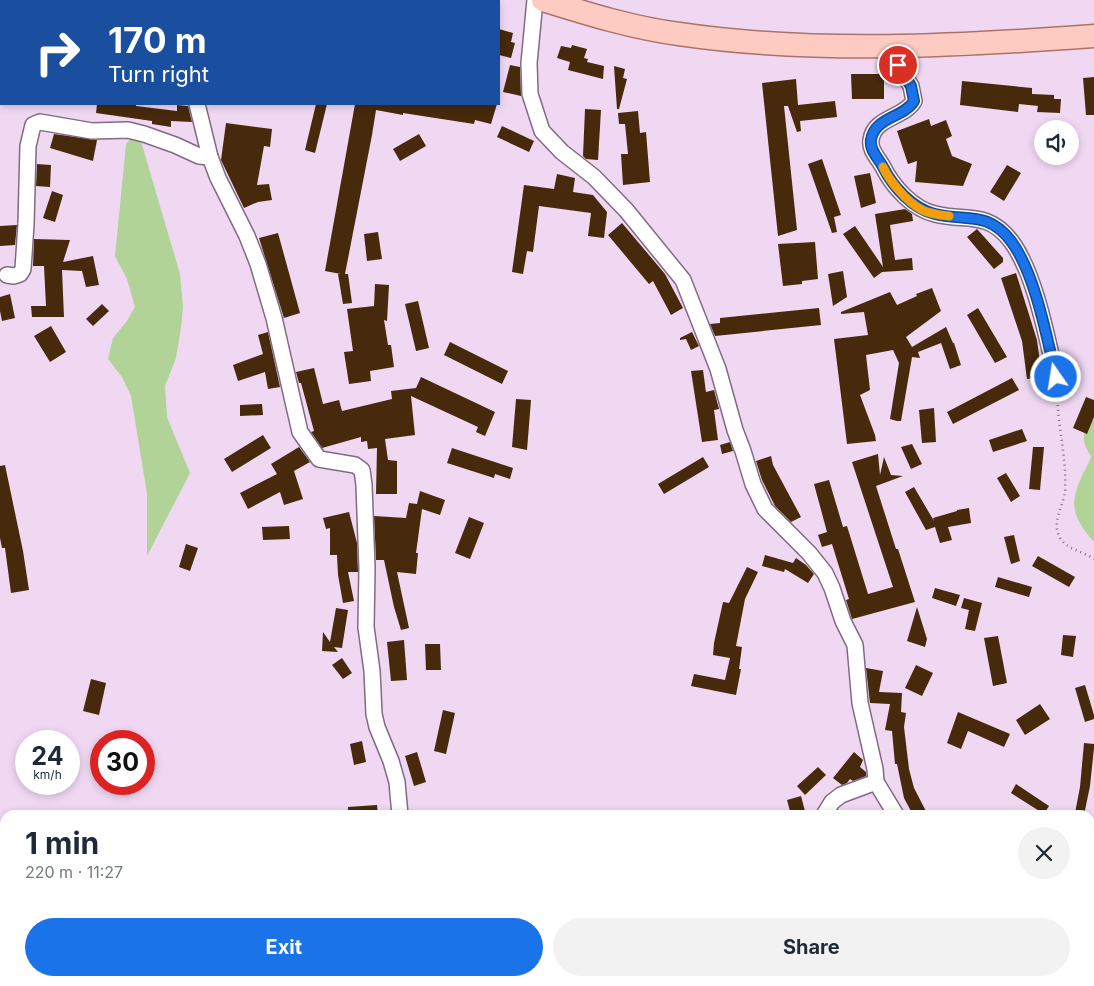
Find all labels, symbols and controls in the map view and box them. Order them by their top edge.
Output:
text: 170 m [108,19,207,61]
icon: right [25,20,90,85]
pin [877,44,919,86]
icon: arrive [884,51,912,79]
text: Turn right [108,61,209,87]
map controls [1034,120,1079,165]
button: sound [1034,120,1079,165]
position arrow [1029,350,1081,402]
speed limit sign: 30 [90,730,155,795]
text: 24 [31,741,64,771]
text: km/h [33,767,62,782]
text: 1 min [25,825,99,861]
button: close [1018,827,1070,879]
text: 220 m · 11:27 [25,862,123,882]
button: Exit [25,918,543,976]
button: Share [553,918,1070,976]

